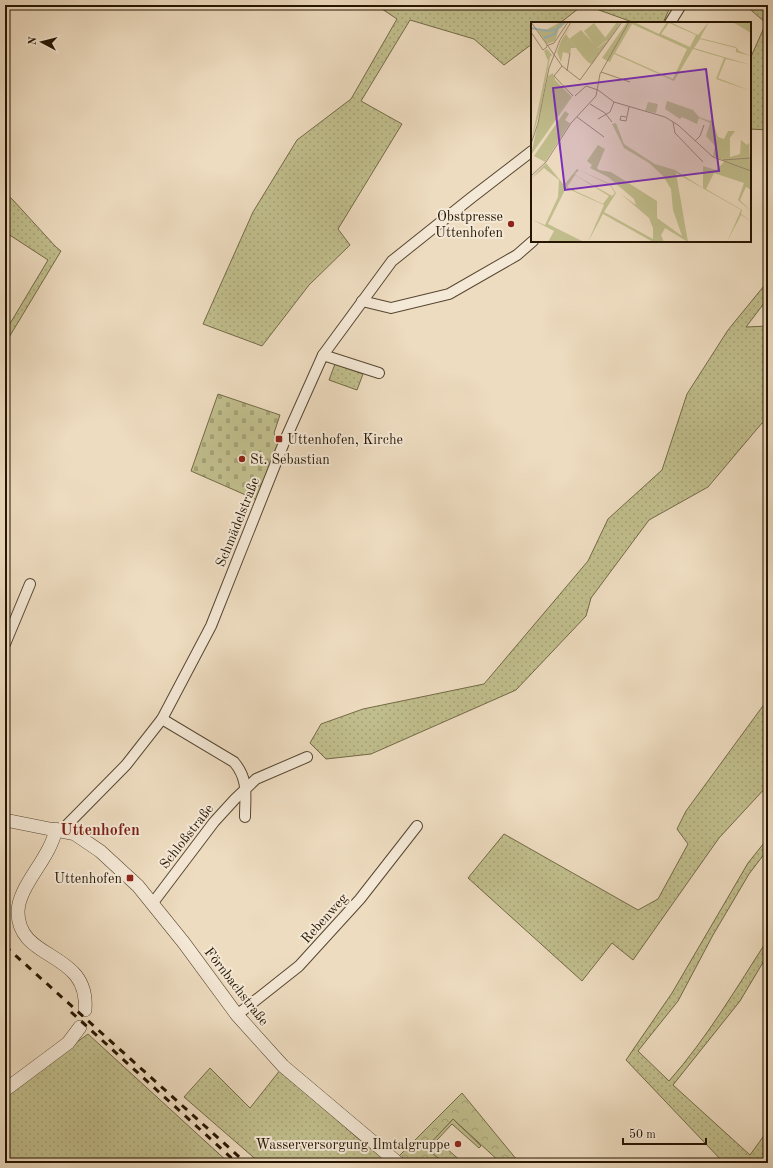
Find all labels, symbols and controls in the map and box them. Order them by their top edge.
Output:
north arrow [22,22,62,62]
inset map [531,22,751,242]
text: N [28,36,40,46]
place label: Obstpresse Uttenhofen [435,210,503,240]
marker: Obstpresse Uttenhofen [506,219,516,229]
place label: Uttenhofen, Kirche [287,433,403,447]
marker: Uttenhofen, Kirche [274,434,284,444]
place label: St. Sebastian [250,453,330,467]
marker: St. Sebastian [237,454,247,464]
street label: Schmädelstraße [214,476,262,569]
street label: Schloßstraße [157,802,216,872]
district label: Uttenhofen [60,823,140,839]
place label: Uttenhofen [54,872,122,886]
marker: Uttenhofen [125,873,135,883]
street label: Rebenweg [299,891,351,946]
street label: Förnbachstraße [201,945,271,1028]
scale bar [623,1120,706,1146]
text: 50 m [629,1128,656,1141]
place label: Wasserversorgung Ilmtalgruppe [255,1138,450,1152]
marker: Wasserversorgung Ilmtalgruppe [453,1139,463,1149]

